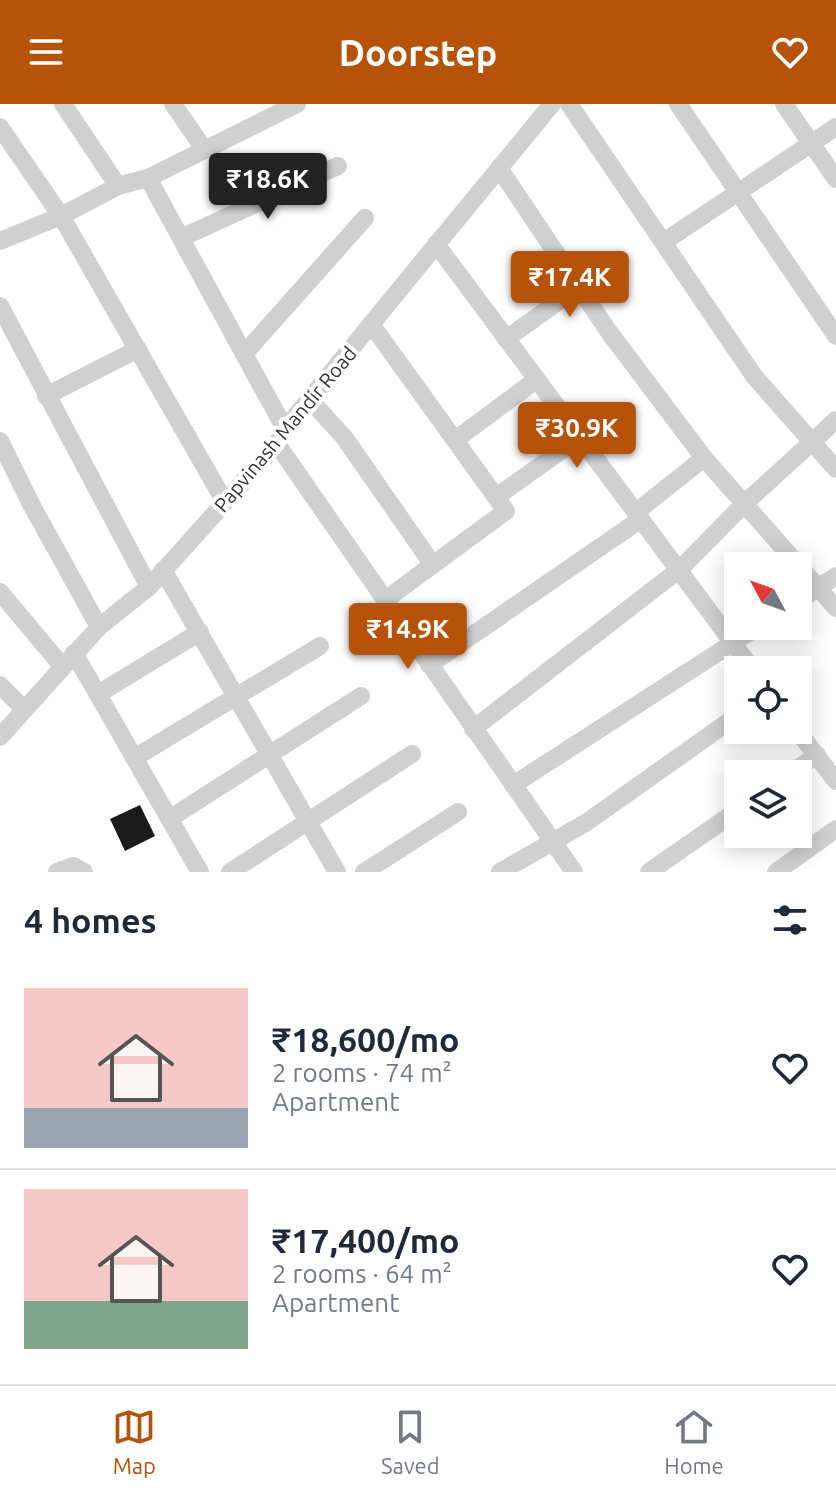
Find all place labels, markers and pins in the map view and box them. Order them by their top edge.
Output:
pin: ₹18.6K [203,153,333,221]
pin: ₹17.4K [505,251,635,319]
pin: ₹30.9K [512,402,642,470]
pin: ₹14.9K [343,603,473,671]

